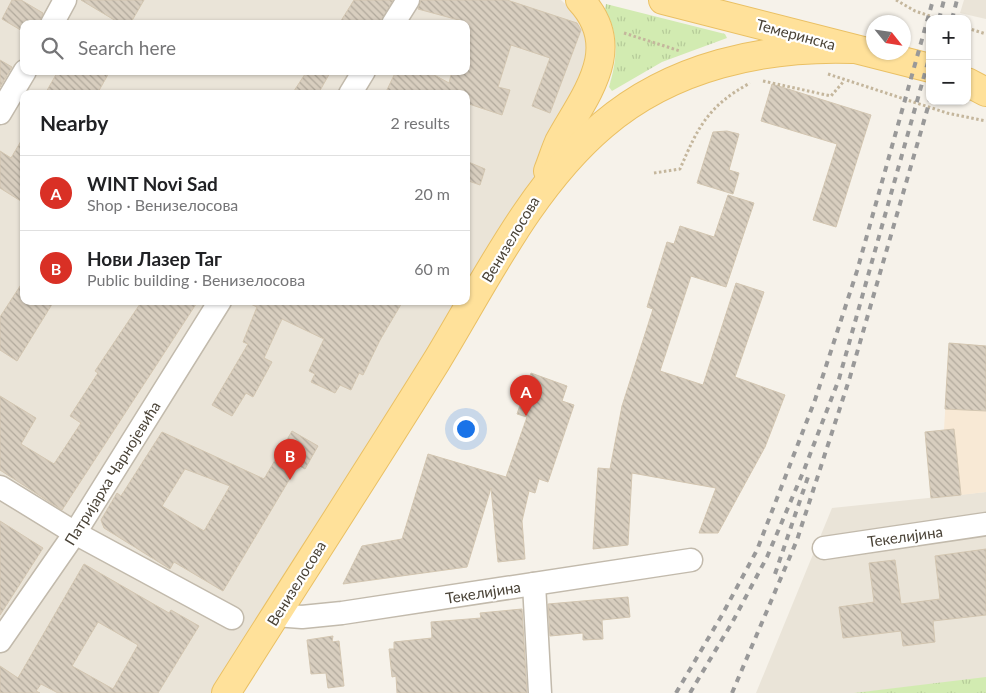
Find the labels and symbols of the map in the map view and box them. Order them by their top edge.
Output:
street label: Темеринска [754,15,838,53]
north arrow [866,15,911,60]
street label: Венизелосова [477,193,543,285]
pin: A [510,375,542,416]
street label: Патријарха Чарнојевића [60,398,164,548]
your location [453,416,479,442]
pin: B [274,439,306,480]
street label: Текелијина [866,522,944,550]
street label: Венизелосова [263,537,329,629]
street label: Текелијина [444,577,522,607]

